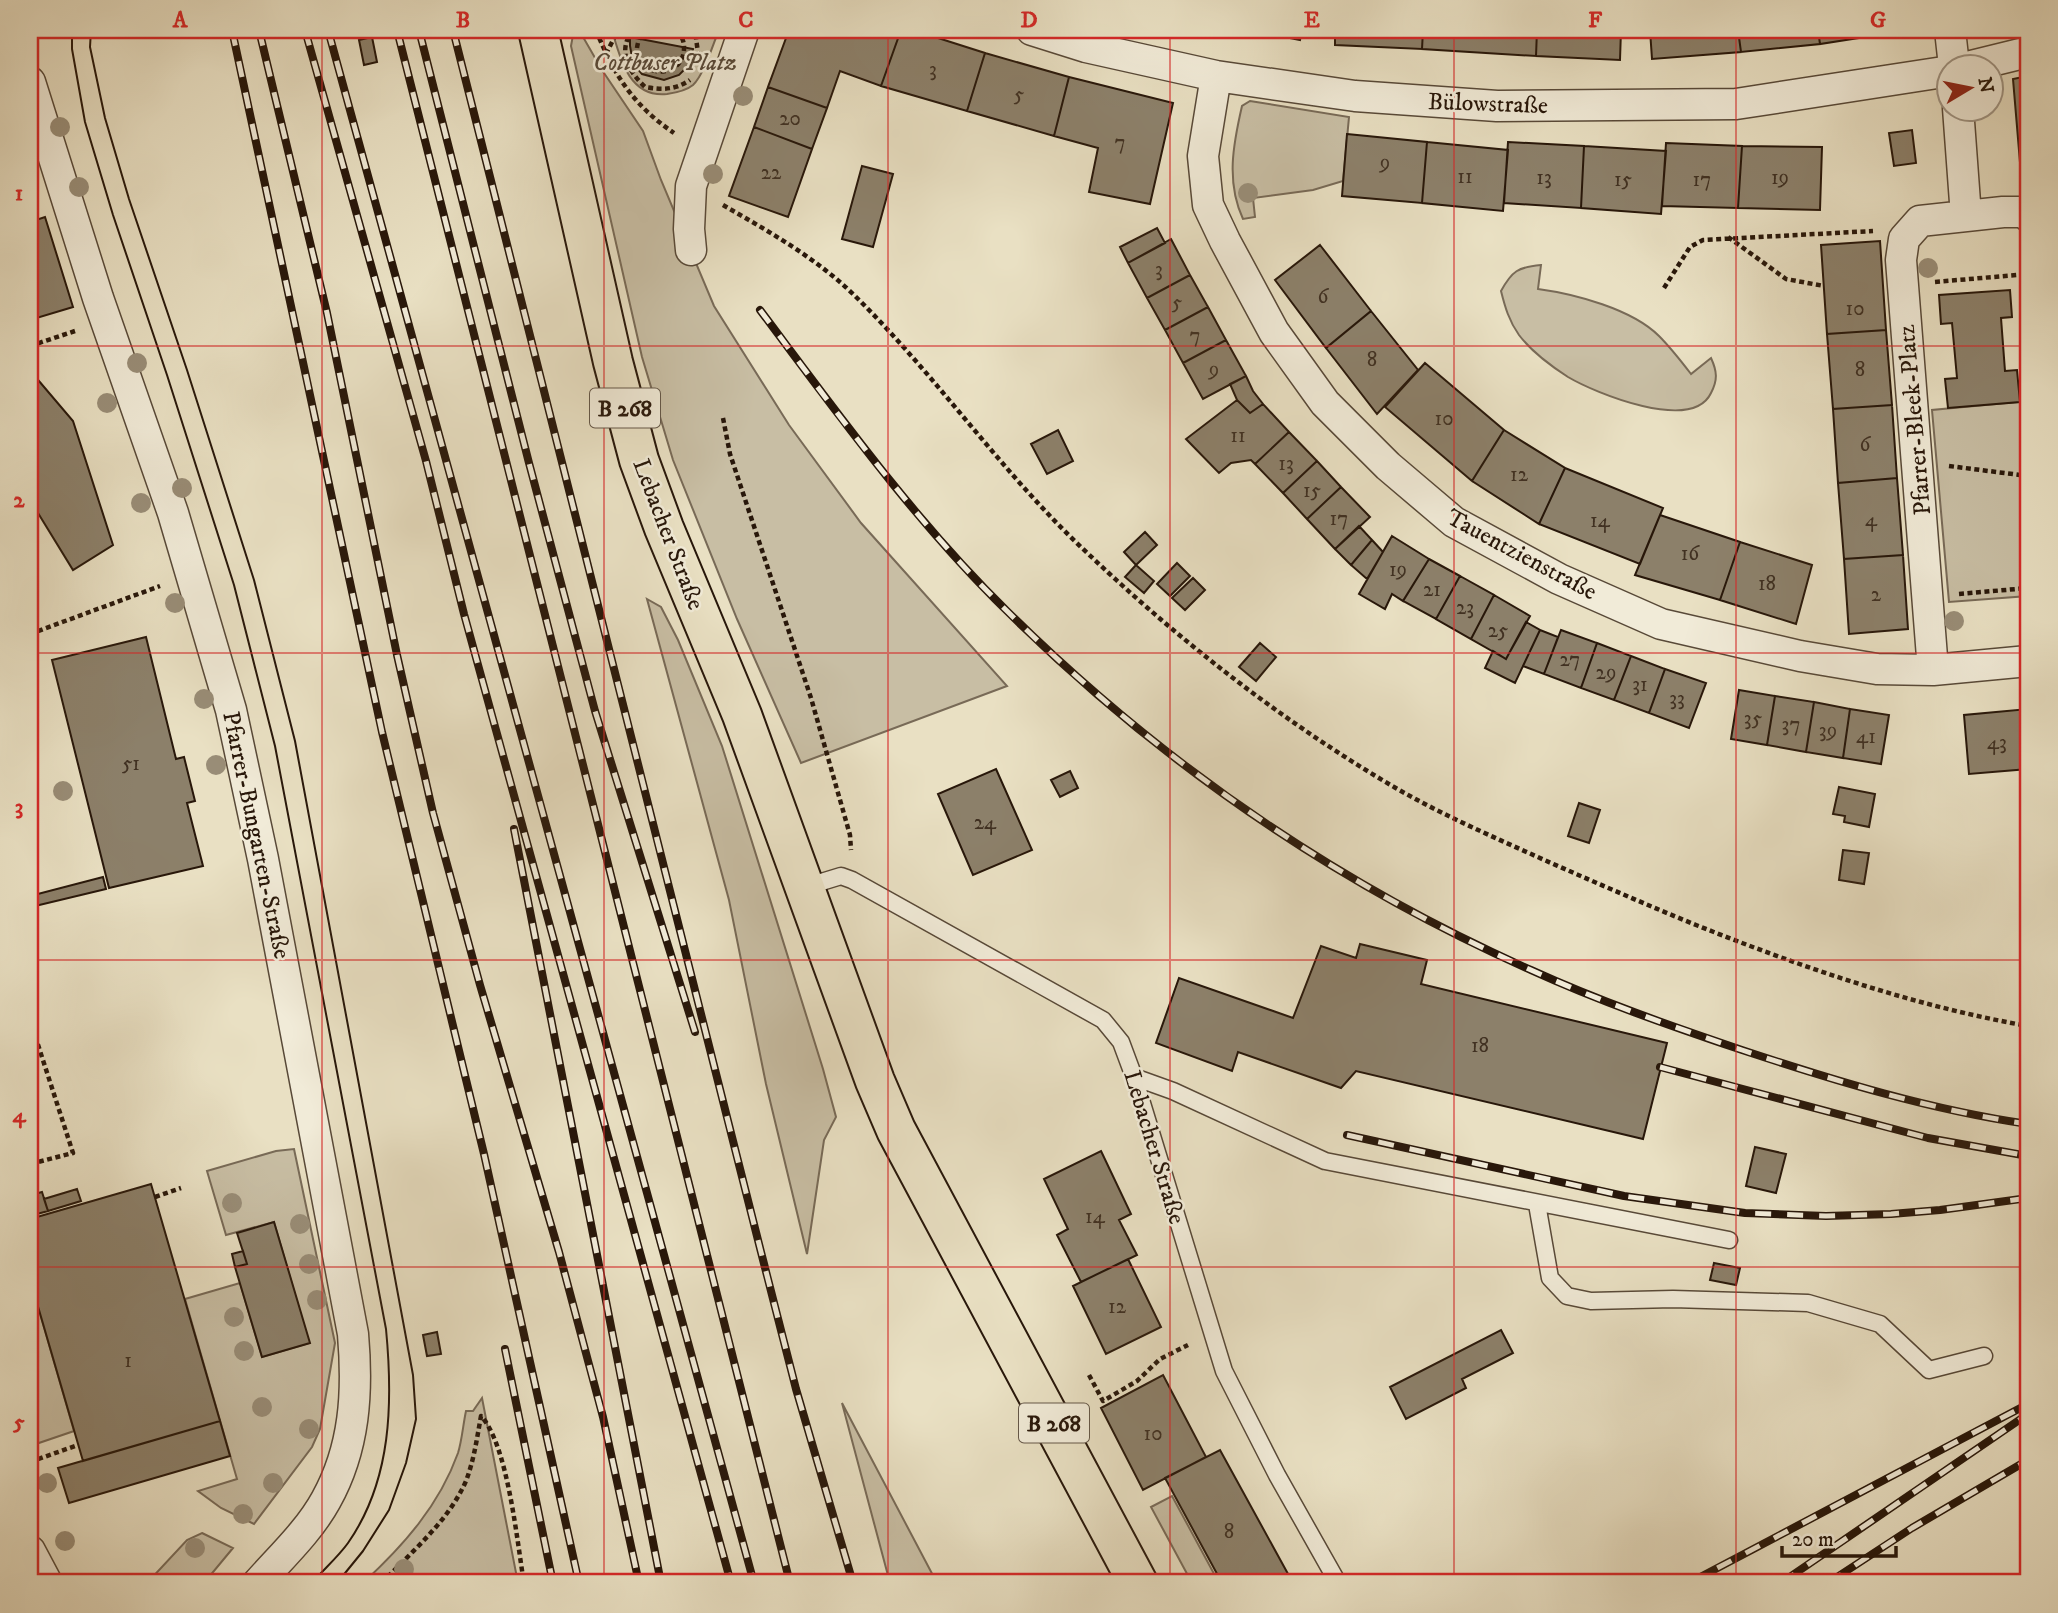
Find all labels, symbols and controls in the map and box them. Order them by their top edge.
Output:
text: A [172,6,189,35]
text: B [456,6,470,35]
text: C [738,6,754,35]
text: D [1020,6,1038,35]
text: E [1304,6,1320,35]
text: F [1588,6,1603,35]
text: G [1870,6,1886,35]
park label: Cottbuser Platz [593,48,737,78]
north arrow [1936,52,2006,122]
house number: 3 [929,57,937,83]
text: N [1973,76,1998,95]
house number: 5 [1014,82,1024,108]
street label: Bülowstraße [1427,87,1549,121]
house number: 20 [779,106,801,132]
house number: 7 [1114,130,1126,156]
house number: 9 [1379,150,1390,176]
house number: 22 [761,160,782,186]
house number: 11 [1457,164,1473,190]
house number: 13 [1536,165,1552,191]
house number: 19 [1771,165,1789,191]
house number: 15 [1614,167,1632,193]
house number: 17 [1693,167,1711,193]
text: 1 [15,179,23,208]
house number: 3 [1155,257,1163,283]
house number: 6 [1318,284,1330,310]
house number: 5 [1172,290,1182,316]
house number: 10 [1846,296,1864,322]
house number: 7 [1189,323,1201,349]
street label: Pfarrer-Bleek-Platz [1892,323,1938,516]
house number: 8 [1367,347,1377,373]
house number: 9 [1208,357,1219,383]
house number: 8 [1855,357,1865,383]
road number: B 268 [590,388,660,428]
house number: 10 [1435,406,1453,432]
house number: 11 [1230,423,1246,449]
house number: 6 [1860,432,1872,458]
house number: 13 [1278,451,1294,477]
street label: Lebacher Straße [626,455,711,614]
house number: 12 [1510,462,1529,488]
house number: 15 [1303,478,1321,504]
text: 2 [13,486,25,515]
street label: Tauentzienstraße [1441,503,1602,607]
house number: 17 [1330,506,1348,532]
house number: 4 [1865,507,1878,533]
house number: 14 [1590,508,1611,534]
house number: 16 [1681,541,1700,567]
house number: 19 [1389,557,1407,583]
house number: 18 [1758,571,1776,597]
house number: 21 [1423,577,1441,603]
house number: 2 [1871,582,1882,608]
house number: 23 [1456,595,1474,621]
house number: 25 [1488,618,1508,644]
house number: 27 [1560,647,1580,673]
house number: 29 [1596,660,1616,686]
house number: 31 [1632,672,1648,698]
house number: 33 [1669,686,1685,712]
house number: 35 [1744,706,1762,732]
street label: Pfarrer-Bungarten-Straße [215,709,297,962]
house number: 37 [1782,712,1800,738]
house number: 39 [1819,718,1837,744]
house number: 41 [1856,724,1876,750]
house number: 43 [1987,730,2007,756]
house number: 51 [122,751,140,777]
text: 3 [15,793,23,822]
house number: 24 [974,810,997,836]
house number: 18 [1471,1033,1489,1059]
street label: Lebacher Straße [1116,1067,1192,1228]
text: 4 [12,1101,27,1130]
house number: 14 [1085,1204,1106,1230]
house number: 12 [1108,1294,1127,1320]
house number: 1 [124,1348,132,1374]
road number: B 268 [1019,1404,1089,1442]
text: 5 [12,1408,25,1437]
house number: 10 [1144,1421,1162,1447]
scale bar [1782,1515,1895,1559]
house number: 8 [1224,1519,1234,1545]
text: 20 m [1792,1527,1834,1553]

